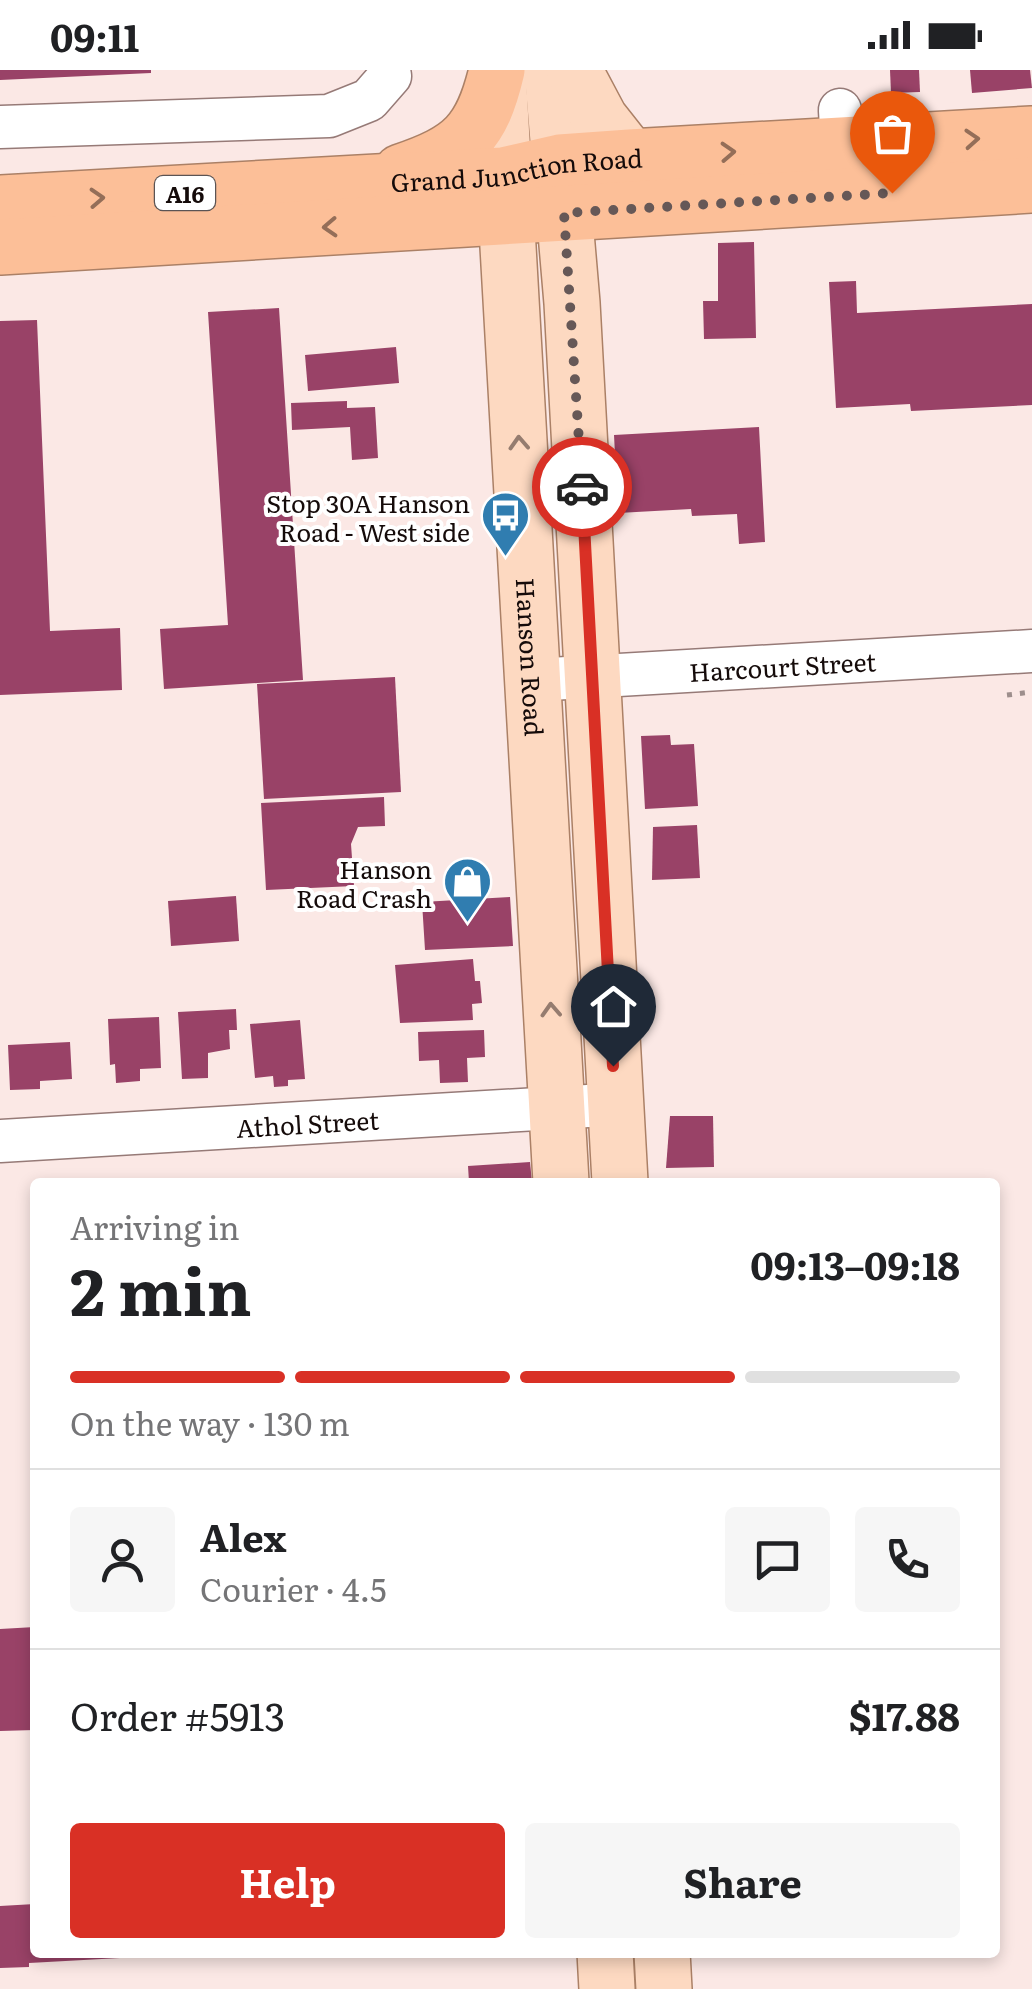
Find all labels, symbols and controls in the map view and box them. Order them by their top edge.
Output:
text: 09:11 [50,7,139,64]
pin [850,91,935,194]
icon: bag [865,106,920,161]
one-way arrow [965,128,981,150]
street label: Grand Junction Road [390,138,643,200]
one-way arrow [720,142,736,163]
road number: A16 [155,176,215,210]
one-way arrow [90,188,106,209]
one-way arrow [321,216,337,237]
one-way arrow [509,435,530,451]
courier [532,437,632,537]
icon: car [555,460,610,515]
place label: Stop 30A Hanson Road - West side [266,484,470,550]
bus stop icon: Stop 30A Hanson Road - West side [479,490,531,558]
street label: Hanson Road [508,577,554,737]
street label: Harcourt Street [688,642,877,689]
place label: Hanson Road Crash [296,850,432,916]
shop icon: Hanson Road Crash [441,856,493,924]
pin [571,964,656,1067]
icon: home [586,979,641,1034]
one-way arrow [541,1001,562,1017]
street label: Athol Street [235,1100,380,1145]
text: Arriving in [70,1202,240,1250]
text: 09:13–09:18 [750,1235,960,1292]
text: 2 min [70,1239,252,1336]
text: On the way · 130 m [70,1398,350,1446]
button: person [70,1507,175,1612]
text: Alex [200,1507,286,1564]
button: chat [725,1507,830,1612]
button: phone [855,1507,960,1612]
text: Courier · 4.5 [200,1564,386,1612]
text: Order #5913 [70,1686,285,1743]
text: $17.88 [849,1686,960,1743]
button: Help [70,1823,505,1938]
button: Share [525,1823,960,1938]

